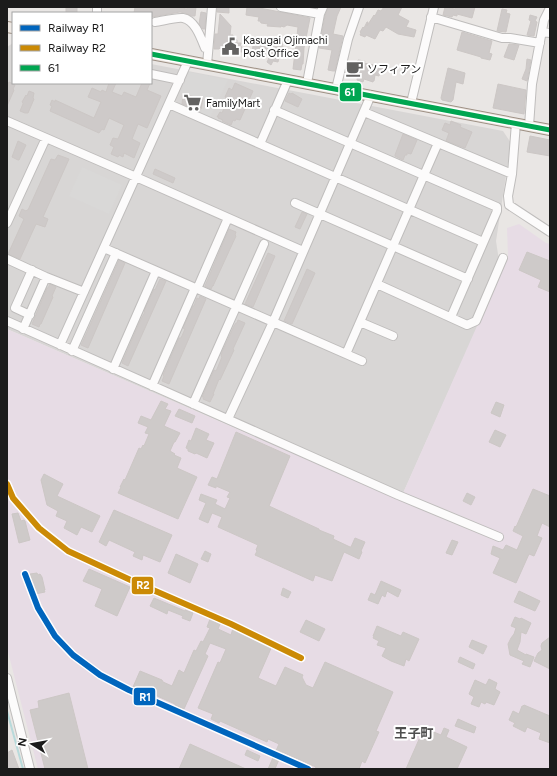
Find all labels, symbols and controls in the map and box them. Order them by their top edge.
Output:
legend [12,12,152,84]
text: Railway R1 [48,21,104,35]
place label: Kasugai Ojimachi Post Office [243,34,328,60]
public building icon: Kasugai Ojimachi Post Office [220,36,240,56]
text: Railway R2 [48,41,106,55]
cafe icon: ソフィアン [344,59,364,79]
text: 61 [48,61,60,75]
place label: ソフィアン [367,63,421,76]
line badge: 61 [339,82,362,102]
text: 61 [344,86,356,99]
supermarket icon: FamilyMart [183,93,203,113]
place label: FamilyMart [206,97,260,110]
line badge: R2 [131,576,154,595]
text: R2 [136,579,150,592]
line badge: R1 [133,687,156,706]
text: R1 [139,691,151,704]
north arrow [12,724,52,764]
district label: 王子町 [394,726,434,741]
text: N [15,737,30,748]

